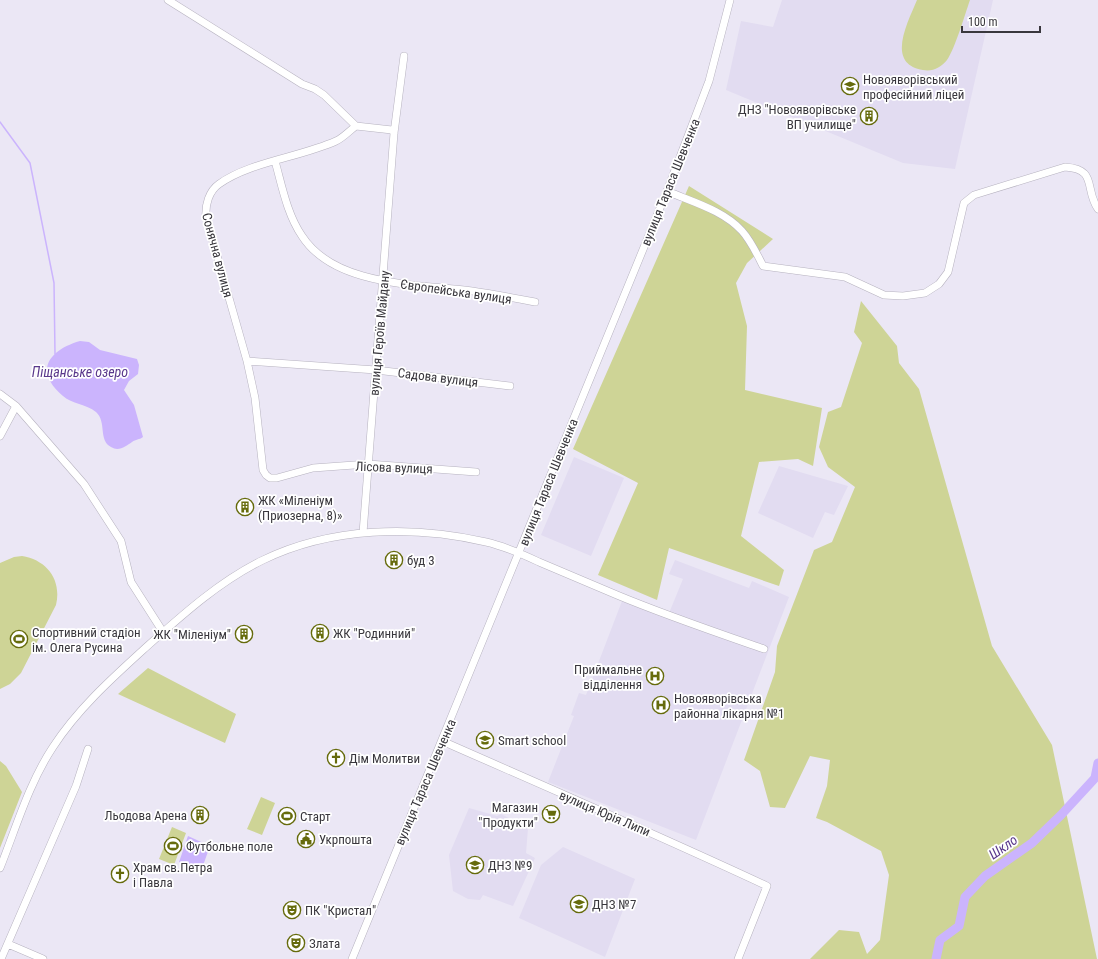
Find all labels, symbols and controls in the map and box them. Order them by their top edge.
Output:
scale bar [962,8,1040,34]
text: 100 m [968,15,998,29]
place label: Новояворівський професійний ліцей [863,72,964,102]
school or university icon: Новояворівський професійний ліцей [840,76,860,96]
place label: ДНЗ "Новояворівське ВП училище" [738,102,856,132]
building icon: ДНЗ "Новояворівське ВП училище" [859,106,879,126]
street label: вулиця Тараса Шевченка [638,117,703,248]
street label: Сонячна вулиця [199,211,236,299]
street label: вулиця Героїв Майдану [367,269,392,396]
street label: Європейська вулиця [399,276,513,307]
water label: Піщанське озеро [32,364,128,380]
street label: Садова вулиця [397,365,479,390]
street label: вулиця Тараса Шевченка [516,417,581,548]
street label: Лісова вулиця [355,459,433,476]
place label: ЖК «Міленіум (Приозерна, 8)» [258,493,342,523]
building icon: ЖК «Міленіум (Приозерна, 8)» [235,497,255,517]
building icon: буд 3 [384,550,404,570]
place label: буд 3 [407,553,435,568]
building icon: ЖК "Родинний" [310,623,330,643]
building icon: ЖК "Міленіум" [234,624,254,644]
place label: Спортивний стадіон ім. Олега Русина [32,625,141,655]
place label: ЖК "Родинний" [333,626,415,641]
place label: ЖК "Міленіум" [153,627,231,642]
sports icon: Спортивний стадіон ім. Олега Русина [9,629,29,649]
place label: Приймальне відділення [574,662,642,692]
hospital icon: Приймальне відділення [645,666,665,686]
place label: Новояворівська районна лікарня №1 [674,691,785,721]
hospital icon: Новояворівська районна лікарня №1 [651,695,671,715]
street label: вулиця Тараса Шевченка [392,717,459,848]
school or university icon: Smart school [475,730,495,750]
place label: Smart school [498,733,566,748]
church icon: Дім Молитви [326,748,346,768]
place label: Дім Молитви [349,751,420,766]
street label: вулиця Юрія Липи [557,788,653,839]
place label: Магазин "Продукти" [478,800,538,830]
supermarket icon: Магазин "Продукти" [541,804,561,824]
building icon: Льодова Арена [190,805,210,825]
sports icon: Старт [277,806,297,826]
place label: Льодова Арена [105,808,187,823]
place label: Старт [300,809,331,824]
public building icon: Укрпошта [296,829,316,849]
water label: Шкло [986,831,1021,863]
place label: Укрпошта [319,832,372,847]
sports icon: Футбольне поле [163,836,183,856]
place label: Футбольне поле [186,839,273,854]
school or university icon: ДНЗ №9 [465,855,485,875]
place label: ДНЗ №9 [488,858,532,873]
place label: Храм св.Петра і Павла [133,860,212,890]
church icon: Храм св.Петра і Павла [110,864,130,884]
school or university icon: ДНЗ №7 [569,894,589,914]
place label: ДНЗ №7 [592,897,636,912]
theatre icon: ПК "Кристал" [282,900,302,920]
place label: ПК "Кристал" [305,903,376,918]
theatre icon: Злата [286,933,306,953]
place label: Злата [309,936,340,951]

